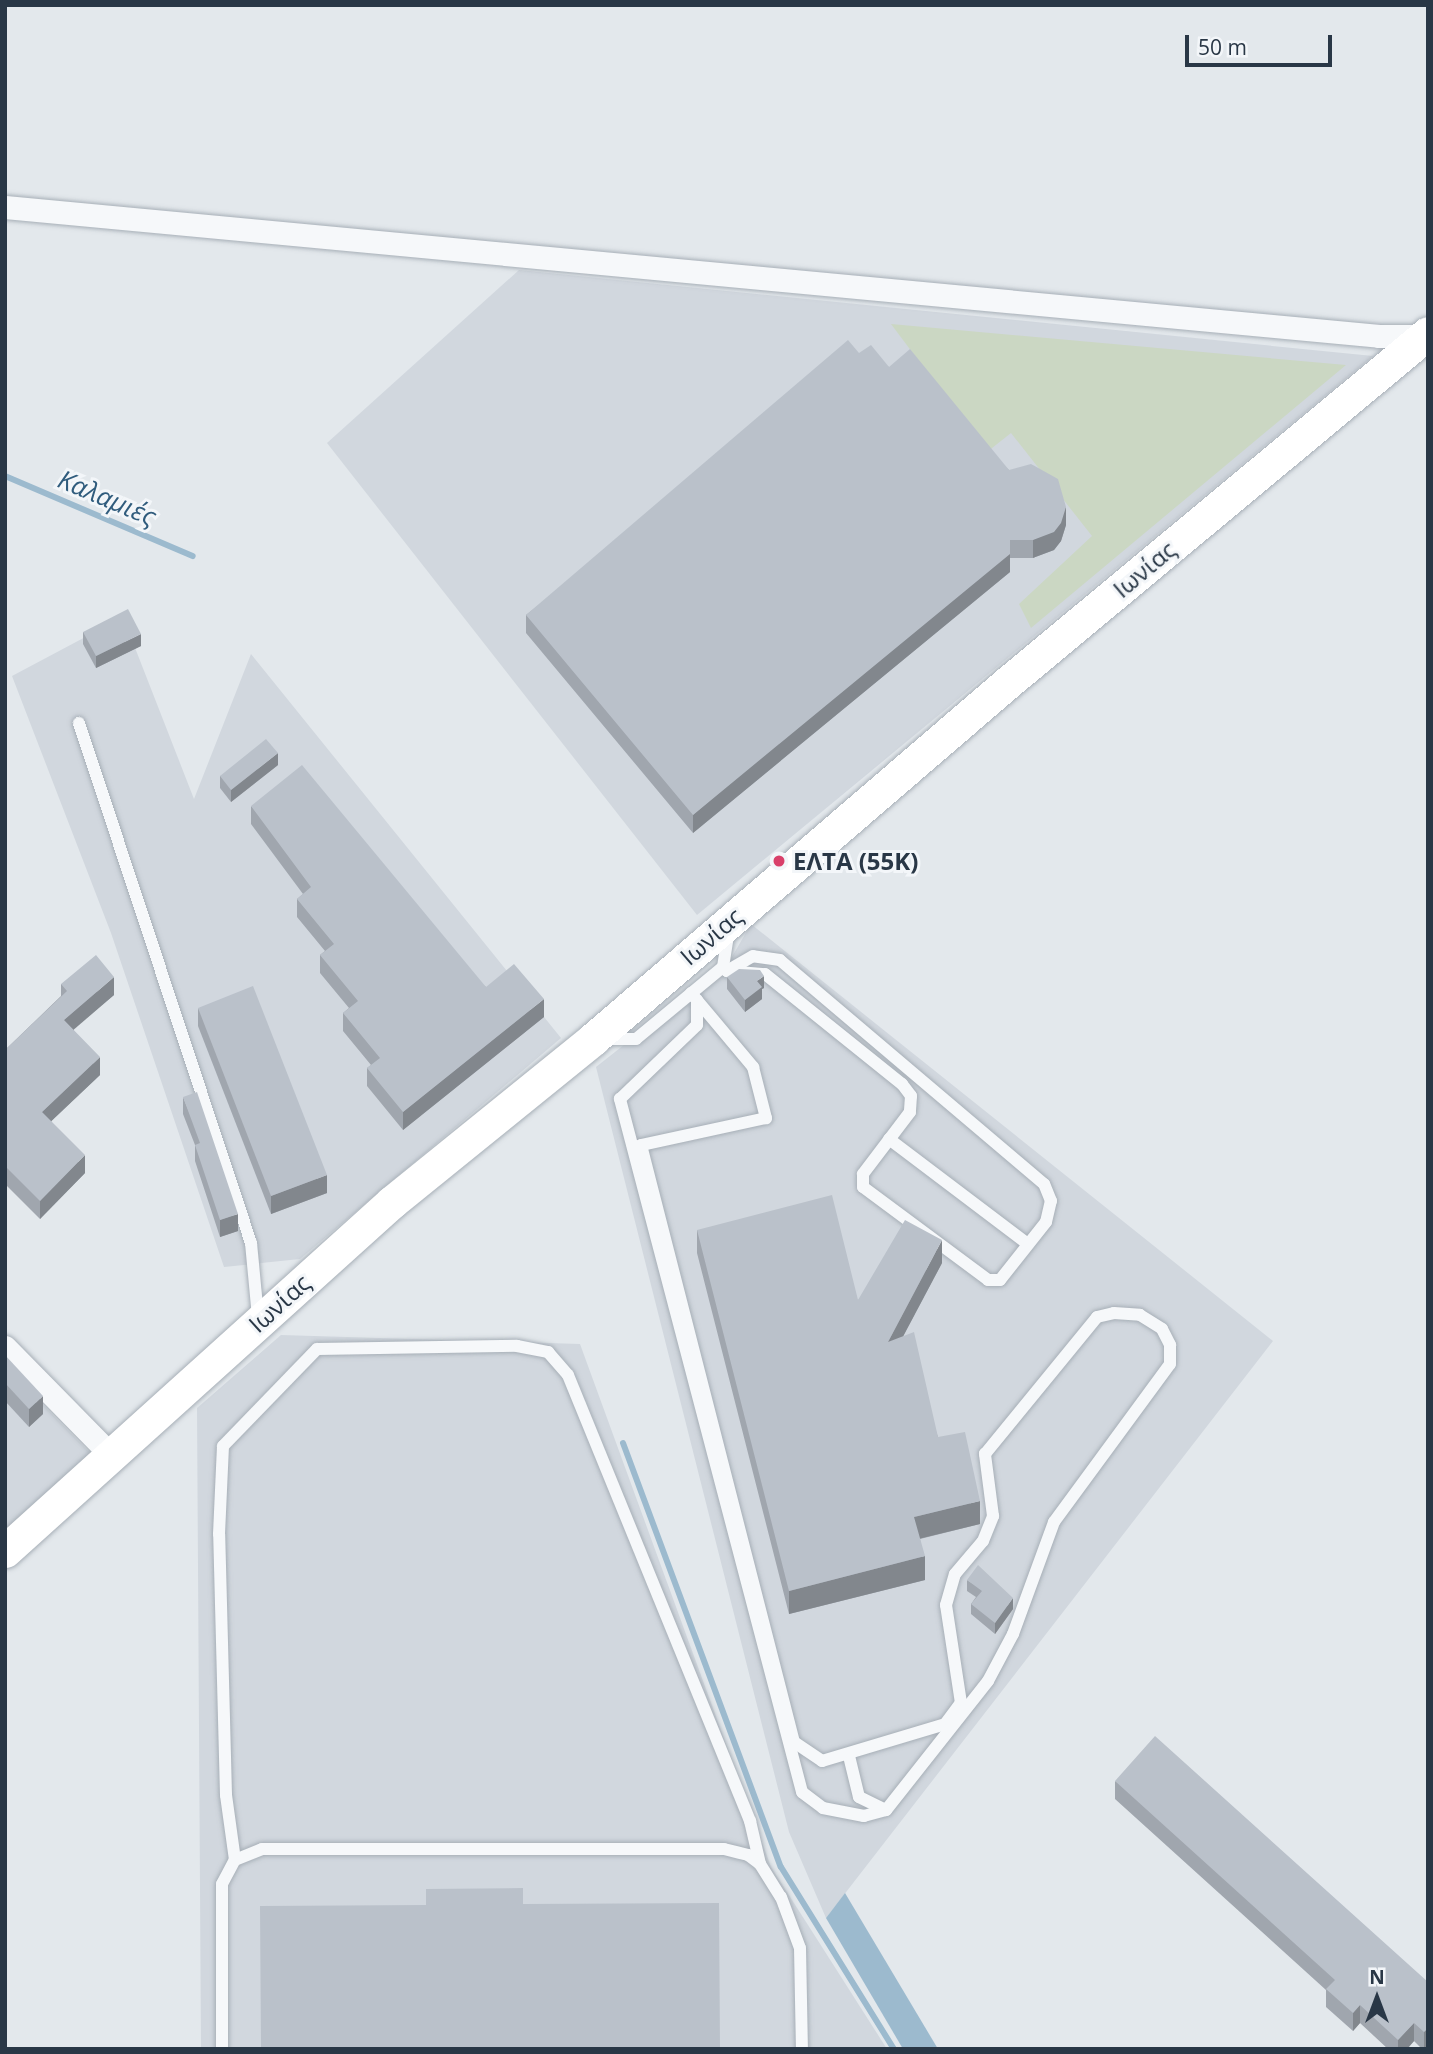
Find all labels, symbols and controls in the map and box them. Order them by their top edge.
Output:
scale bar [1188,21,1335,65]
text: 50 m [1198,33,1247,61]
water label: Καλαμιές [53,463,161,533]
street label: Ιωνίας [1107,535,1181,603]
place label: ΕΛΤΑ (55Κ) [793,847,918,875]
marker: ΕΛΤΑ (55Κ) [771,853,787,869]
street label: Ιωνίας [674,901,748,971]
street label: Ιωνίας [242,1268,316,1338]
north arrow [1342,1963,1412,2033]
text: N [1369,1964,1385,1990]

